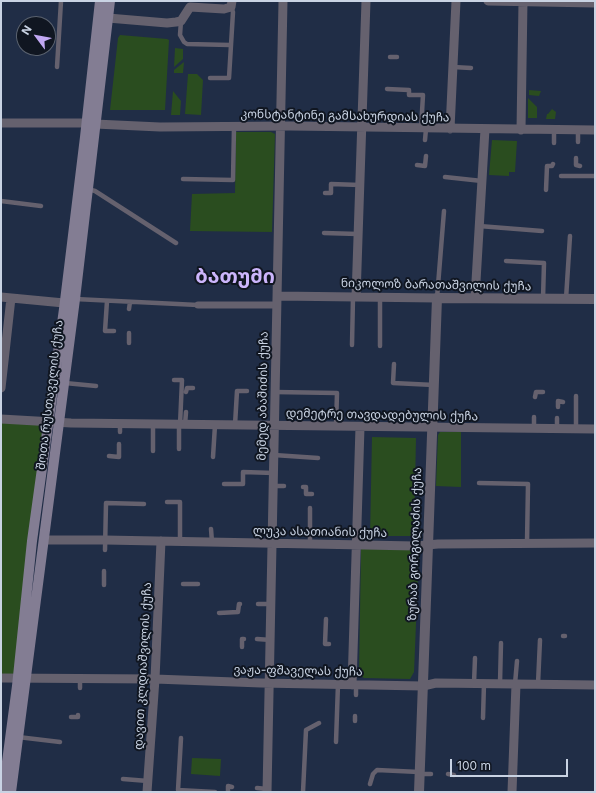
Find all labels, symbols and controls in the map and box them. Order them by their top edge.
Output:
north arrow [16,16,56,56]
text: N [19,23,35,37]
street label: კონსტანტინე გამსახურდიას ქუჩა [240,107,450,125]
district label: ბათუმი [195,265,275,289]
street label: ნიკოლოზ ბარათაშვილის ქუჩა [341,276,531,294]
street label: შოთა რუსთაველის ქუჩა [34,319,66,471]
street label: მემედ აბაშიძის ქუჩა [255,331,271,461]
street label: დემეტრე თავდადებულის ქუჩა [286,406,478,424]
street label: ზურაბ გორგილაძის ქუჩა [405,467,425,621]
street label: ლუკა ასათიანის ქუჩა [253,524,387,540]
street label: დავით კლდიაშვილის ქუჩა [131,582,155,750]
street label: ვაჟა-ფშაველას ქუჩა [233,663,363,679]
scale bar [452,751,570,777]
text: 100 m [457,758,491,773]

